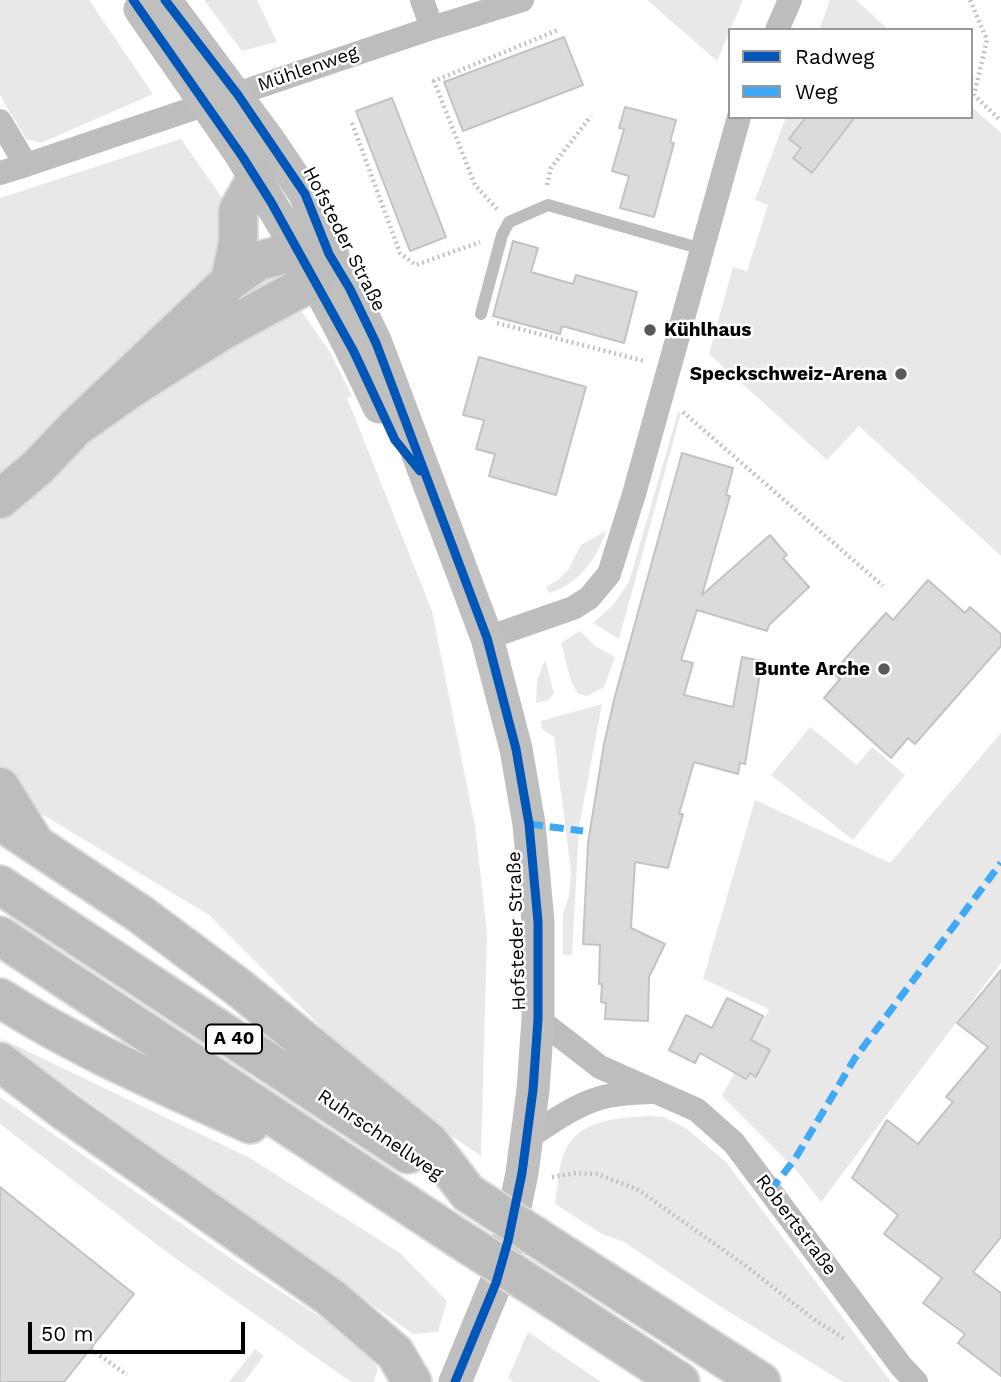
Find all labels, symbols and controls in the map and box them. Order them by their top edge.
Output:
legend [728,28,973,119]
street label: Mühlenweg [255,41,361,97]
text: Radweg [795,44,875,69]
text: Weg [795,79,838,104]
street label: Hofsteder Straße [298,163,390,315]
place label: Kühlhaus [664,319,751,341]
marker: Kühlhaus [642,322,658,338]
place label: Speckschweiz-Arena [690,363,887,385]
marker: Speckschweiz-Arena [893,366,909,382]
place label: Bunte Arche [754,658,870,680]
marker: Bunte Arche [876,661,892,677]
street label: Hofsteder Straße [503,851,531,1011]
road number: A 40 [206,1024,262,1054]
street label: Ruhrschnellweg [313,1085,447,1185]
street label: Robertstraße [751,1170,841,1280]
scale bar [32,1308,248,1352]
text: 50 m [41,1321,93,1346]

